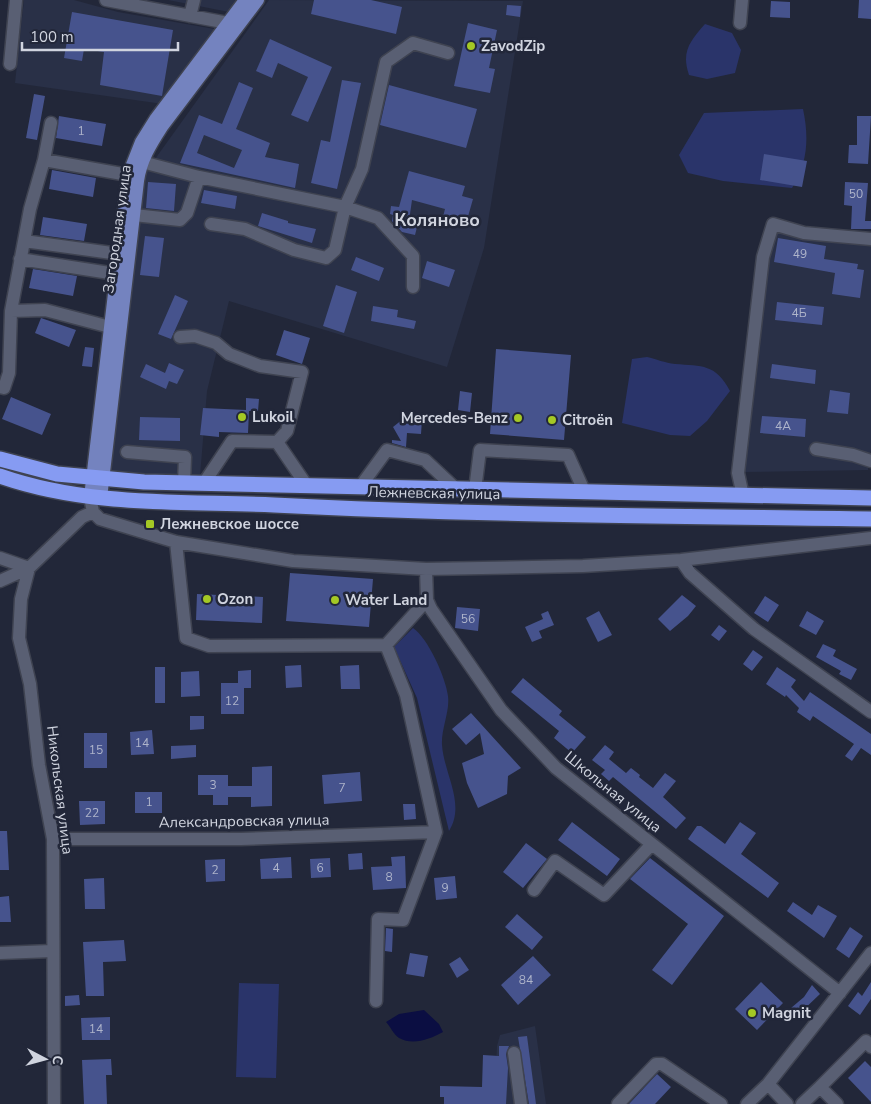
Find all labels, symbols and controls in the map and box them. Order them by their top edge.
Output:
scale bar [22,20,179,52]
text: 100 m [30,27,74,47]
place label: ZavodZip [481,36,545,56]
marker: ZavodZip [465,40,477,52]
house number: 1 [77,123,85,139]
street label: Загородная улица [98,163,136,295]
house number: 50 [849,186,863,202]
district label: Коляново [394,208,480,232]
house number: 49 [793,246,807,262]
house number: 4Б [791,305,807,321]
place label: Lukoil [252,407,294,427]
place label: Mercedes-Benz [401,408,508,428]
place label: Citroën [562,410,613,430]
marker: Lukoil [236,411,248,423]
marker: Mercedes-Benz [512,412,524,424]
marker: Citroën [546,414,558,426]
house number: 4А [775,418,791,434]
street label: Лежневская улица [367,482,501,504]
place label: Лежневское шоссе [160,514,299,534]
marker: Лежневское шоссе [144,518,156,530]
place label: Ozon [217,589,253,609]
place label: Water Land [345,590,427,610]
marker: Ozon [201,593,213,605]
marker: Water Land [329,594,341,606]
house number: 56 [461,611,475,627]
house number: 12 [225,693,239,709]
street label: Никольская улица [42,724,78,856]
house number: 14 [135,735,149,751]
house number: 15 [89,742,103,758]
street label: Школьная улица [560,747,666,837]
house number: 3 [209,777,217,793]
house number: 7 [338,780,346,796]
house number: 1 [145,794,153,810]
house number: 22 [85,805,99,821]
street label: Александровская улица [158,810,330,832]
house number: 4 [272,860,280,876]
house number: 6 [316,860,324,876]
house number: 2 [211,862,219,878]
house number: 8 [385,869,393,885]
house number: 9 [441,880,449,896]
house number: 84 [519,972,533,988]
place label: Magnit [762,1003,811,1023]
marker: Magnit [746,1007,758,1019]
house number: 14 [89,1021,103,1037]
north arrow [20,1034,70,1084]
text: С [47,1055,67,1067]

